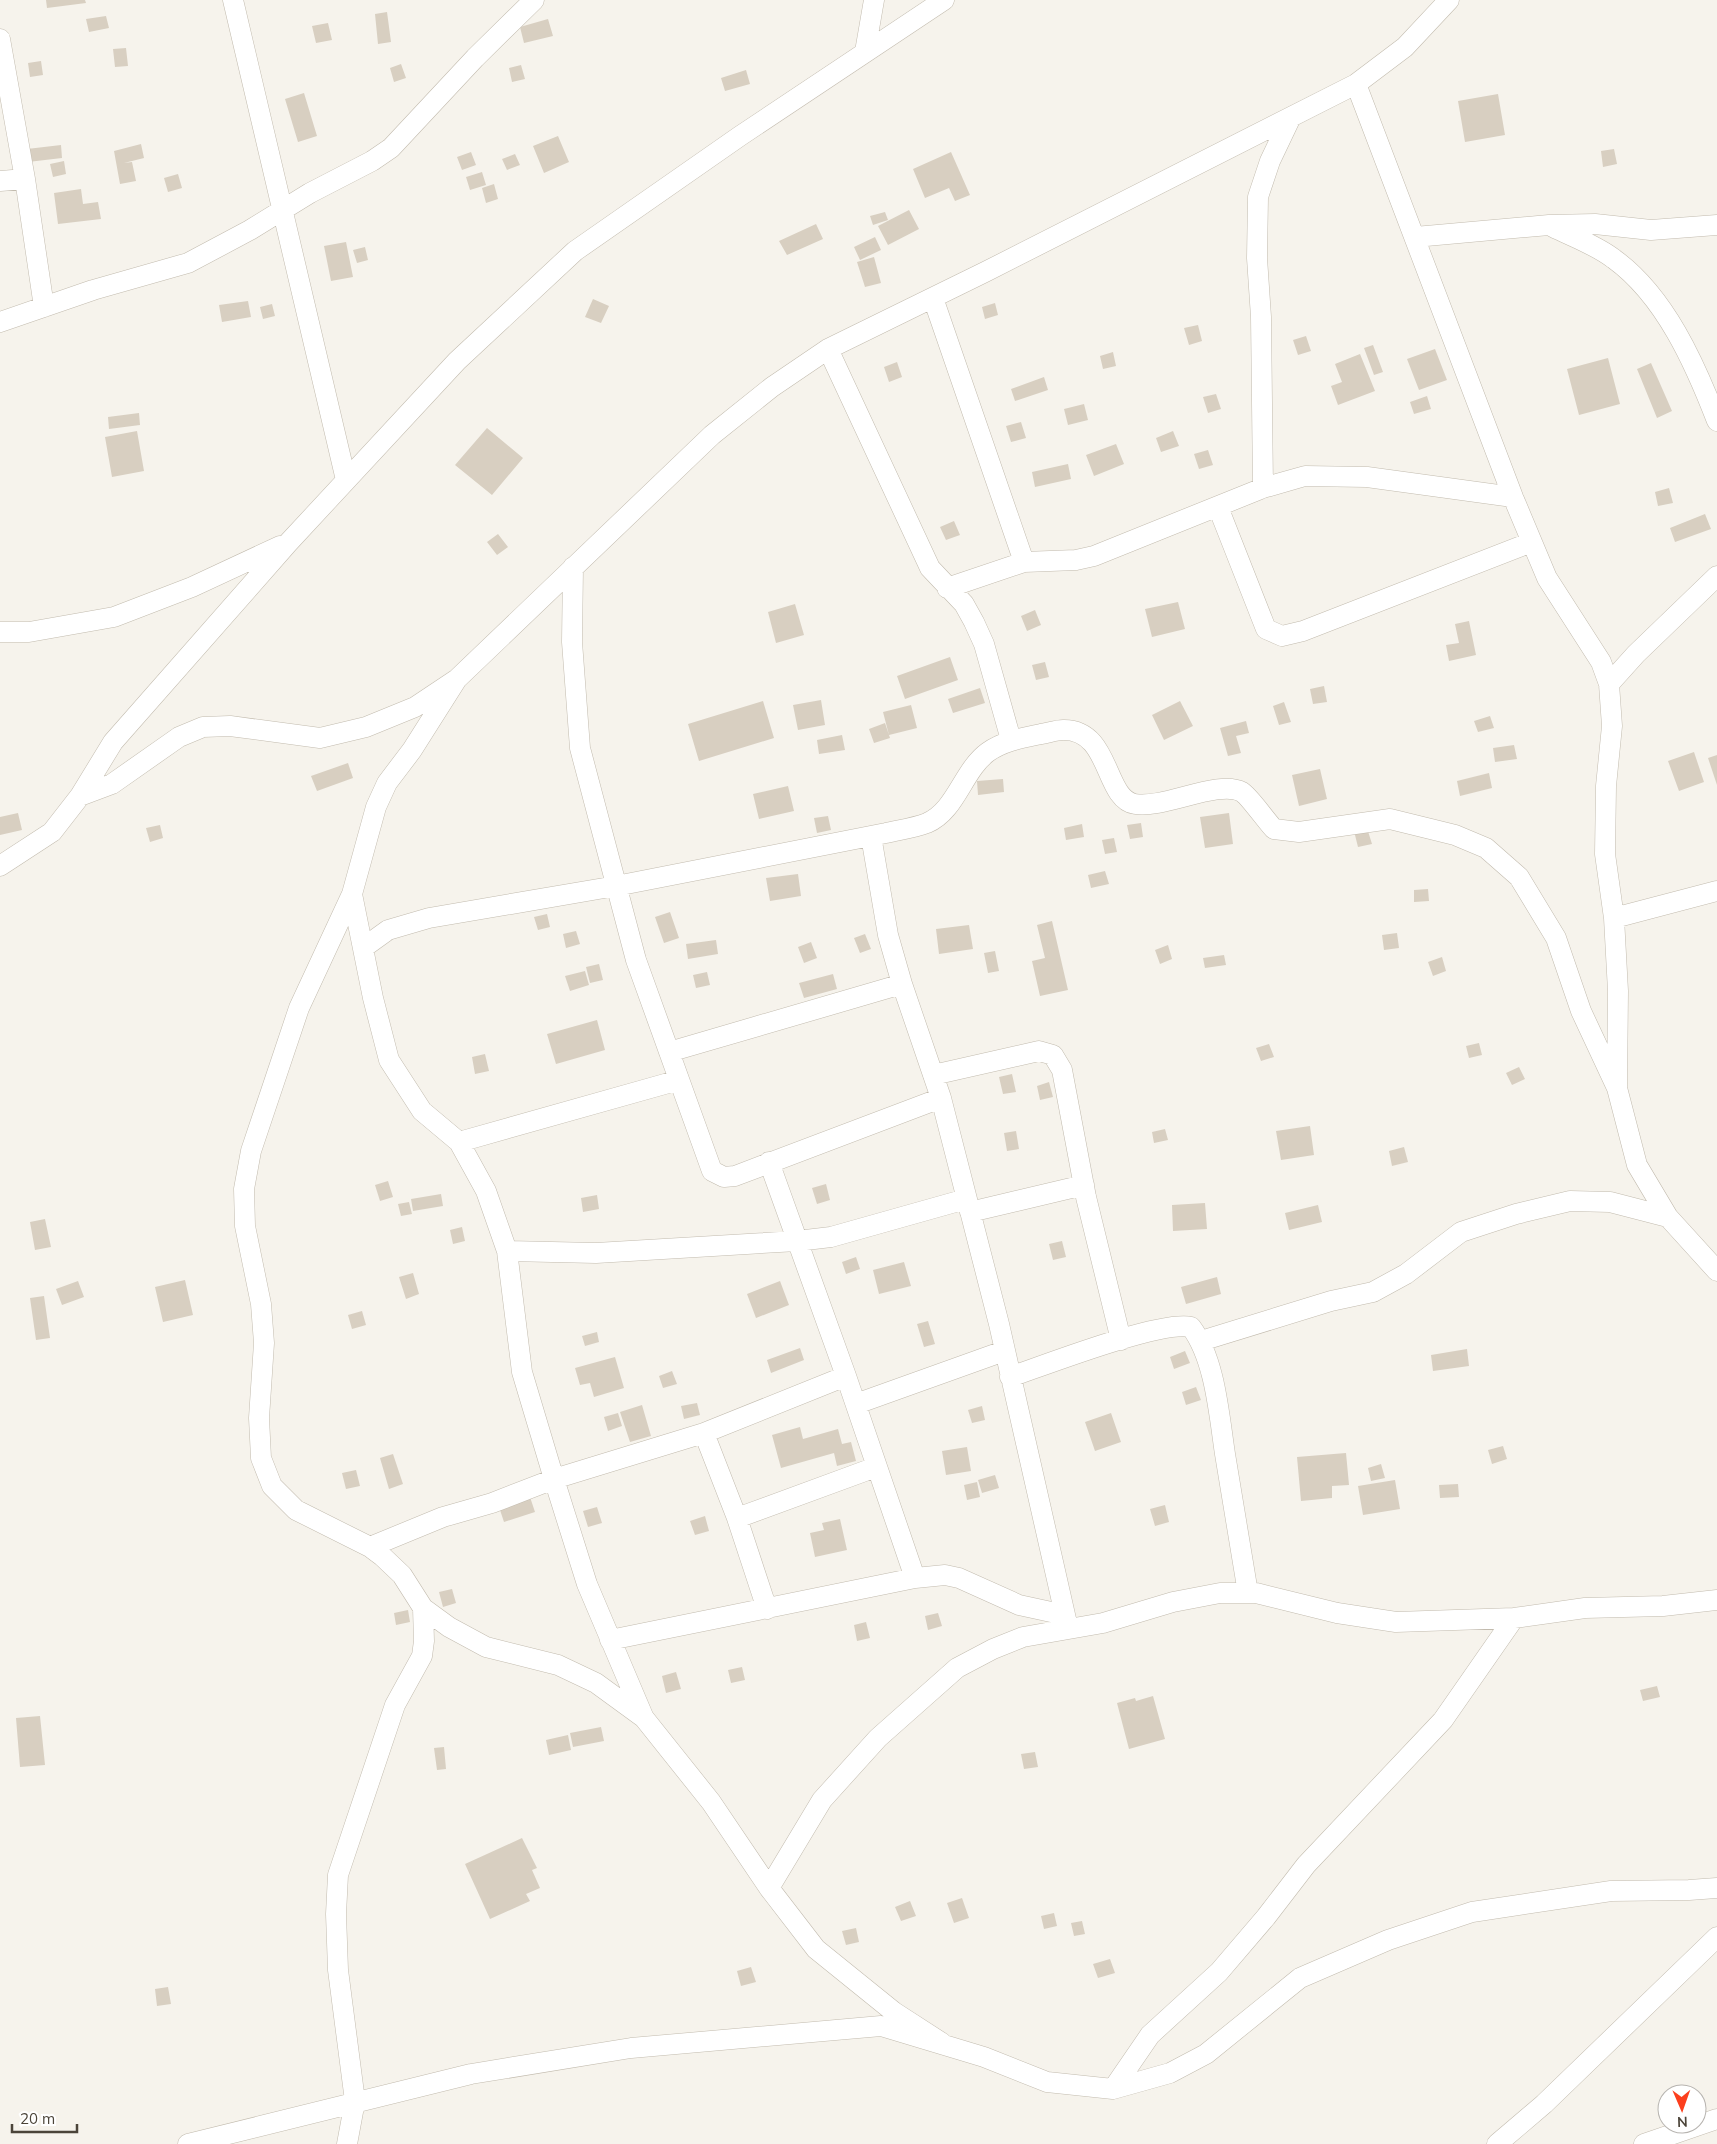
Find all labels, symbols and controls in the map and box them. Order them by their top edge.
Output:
north arrow [1657,2084,1707,2134]
scale bar [12,2102,78,2134]
text: 20 m [20,2109,55,2128]
text: N [1677,2113,1688,2131]

